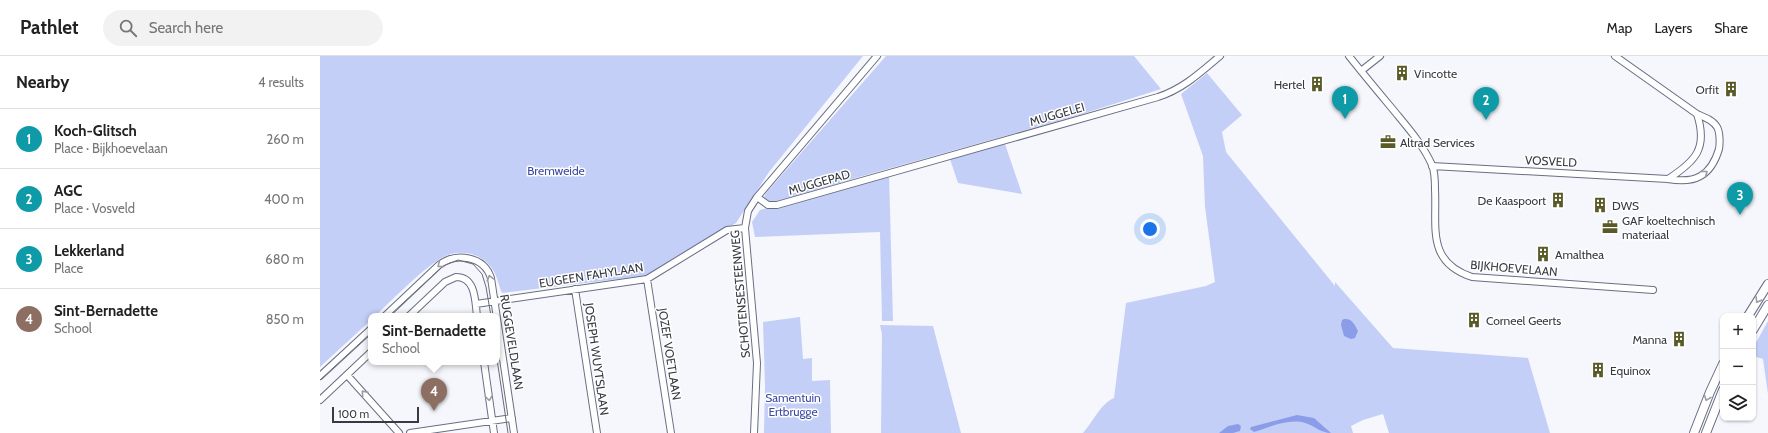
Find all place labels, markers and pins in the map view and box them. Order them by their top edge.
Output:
building icon: Vincotte [1393,64,1411,82]
place label: Vincotte [1414,66,1457,81]
building icon: Hertel [1308,75,1326,93]
place label: Hertel [1274,77,1305,92]
building icon: Orfit [1722,80,1740,98]
place label: Orfit [1695,82,1719,97]
pin: 1 [1332,86,1358,119]
pin: 2 [1473,87,1499,120]
office icon: Altrad Services [1379,133,1397,151]
place label: Altrad Services [1400,135,1475,150]
pin: 3 [1727,182,1753,215]
building icon: De Kaaspoort [1549,191,1567,209]
place label: De Kaaspoort [1478,193,1546,208]
building icon: DWS [1591,196,1609,214]
place label: DWS [1612,198,1639,213]
place label: GAF koeltechnisch materiaal [1622,213,1715,242]
office icon: GAF koeltechnisch materiaal [1601,218,1619,236]
building icon: Amalthea [1534,245,1552,263]
place label: Amalthea [1555,247,1604,262]
building icon: Corneel Geerts [1465,311,1483,329]
place label: Corneel Geerts [1486,313,1561,328]
building icon: Manna [1670,330,1688,348]
place label: Manna [1632,332,1667,347]
building icon: Equinox [1589,361,1607,379]
place label: Equinox [1610,363,1651,378]
pin: 4 [421,378,447,411]

